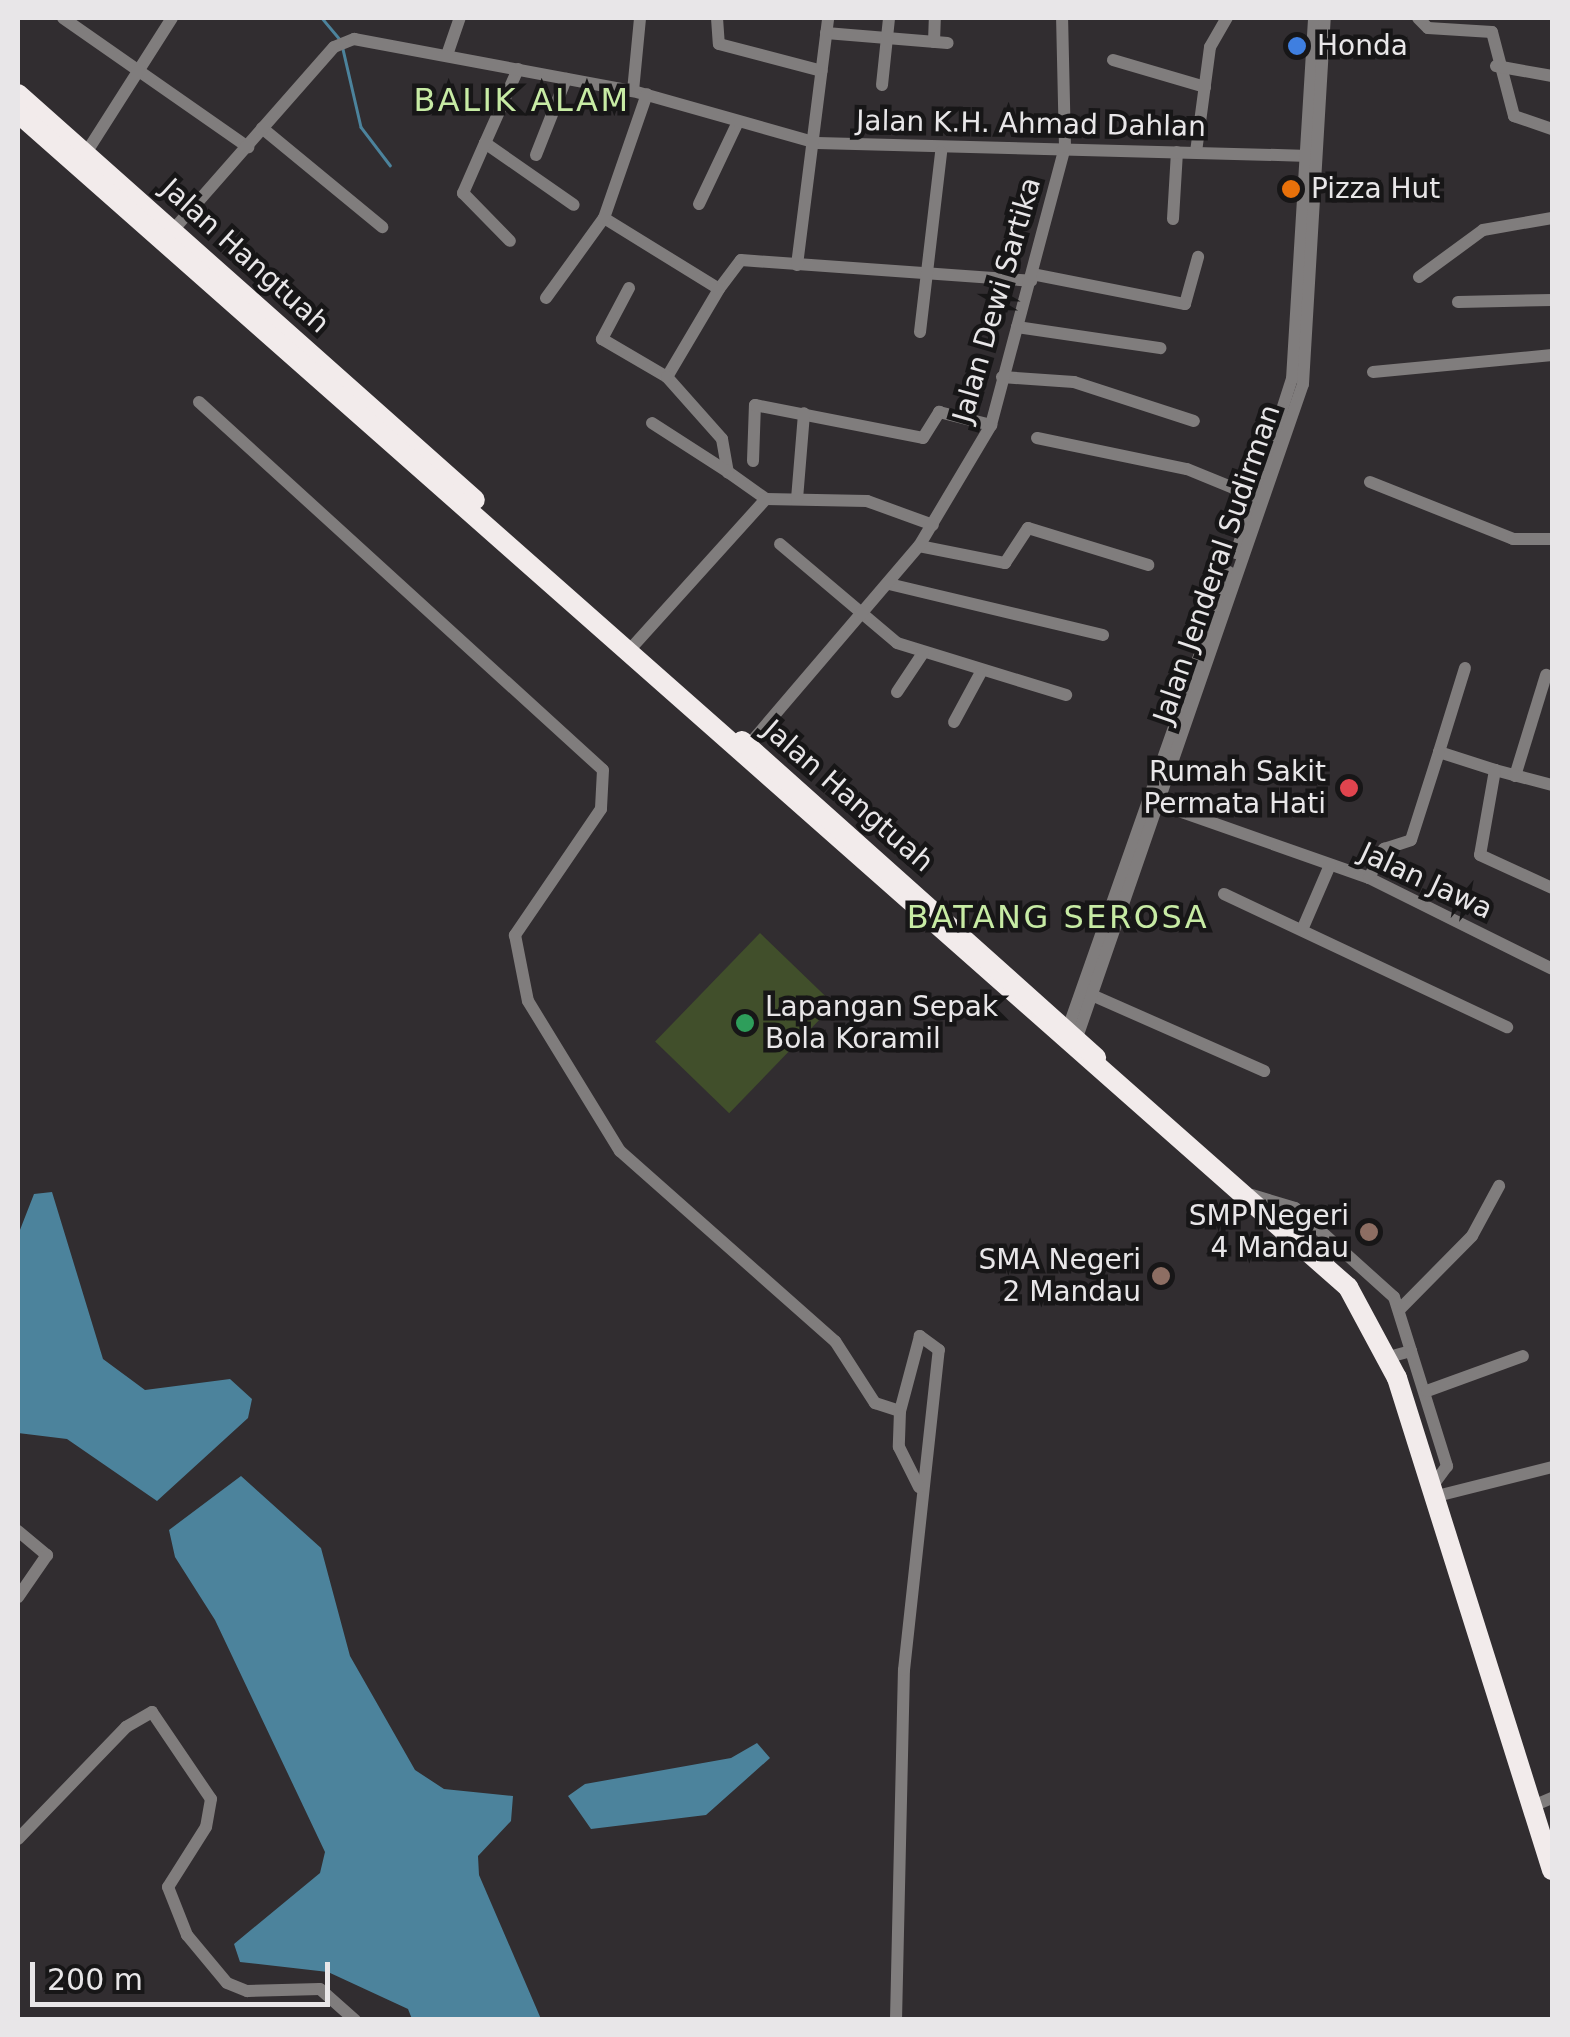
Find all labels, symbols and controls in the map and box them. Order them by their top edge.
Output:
place label: Honda [1317,29,1408,63]
marker: Honda [1286,35,1308,57]
district label: BALIK ALAM [413,81,631,119]
street label: Jalan K.H. Ahmad Dahlan [856,104,1206,144]
street label: Jalan Hangtuah [154,172,336,340]
place label: Pizza Hut [1311,172,1440,206]
street label: Jalan Dewi Sartika [946,174,1048,426]
marker: Pizza Hut [1280,178,1302,200]
street label: Jalan Jenderal Sudirman [1147,400,1287,728]
street label: Jalan Hangtuah [756,713,940,879]
place label: Rumah Sakit Permata Hati [1143,755,1326,821]
marker: Rumah Sakit Permata Hati [1336,775,1362,801]
street label: Jalan Jawa [1354,836,1498,926]
district label: BATANG SEROSA [907,898,1209,936]
place label: Lapangan Sepak Bola Koramil [765,990,998,1056]
marker: Lapangan Sepak Bola Koramil [734,1012,756,1034]
place label: SMP Negeri 4 Mandau [1189,1199,1349,1265]
marker: SMP Negeri 4 Mandau [1358,1221,1380,1243]
place label: SMA Negeri 2 Mandau [979,1243,1141,1309]
marker: SMA Negeri 2 Mandau [1150,1265,1172,1287]
scale bar [35,1942,335,2004]
text: 200 m [47,1962,143,1997]

